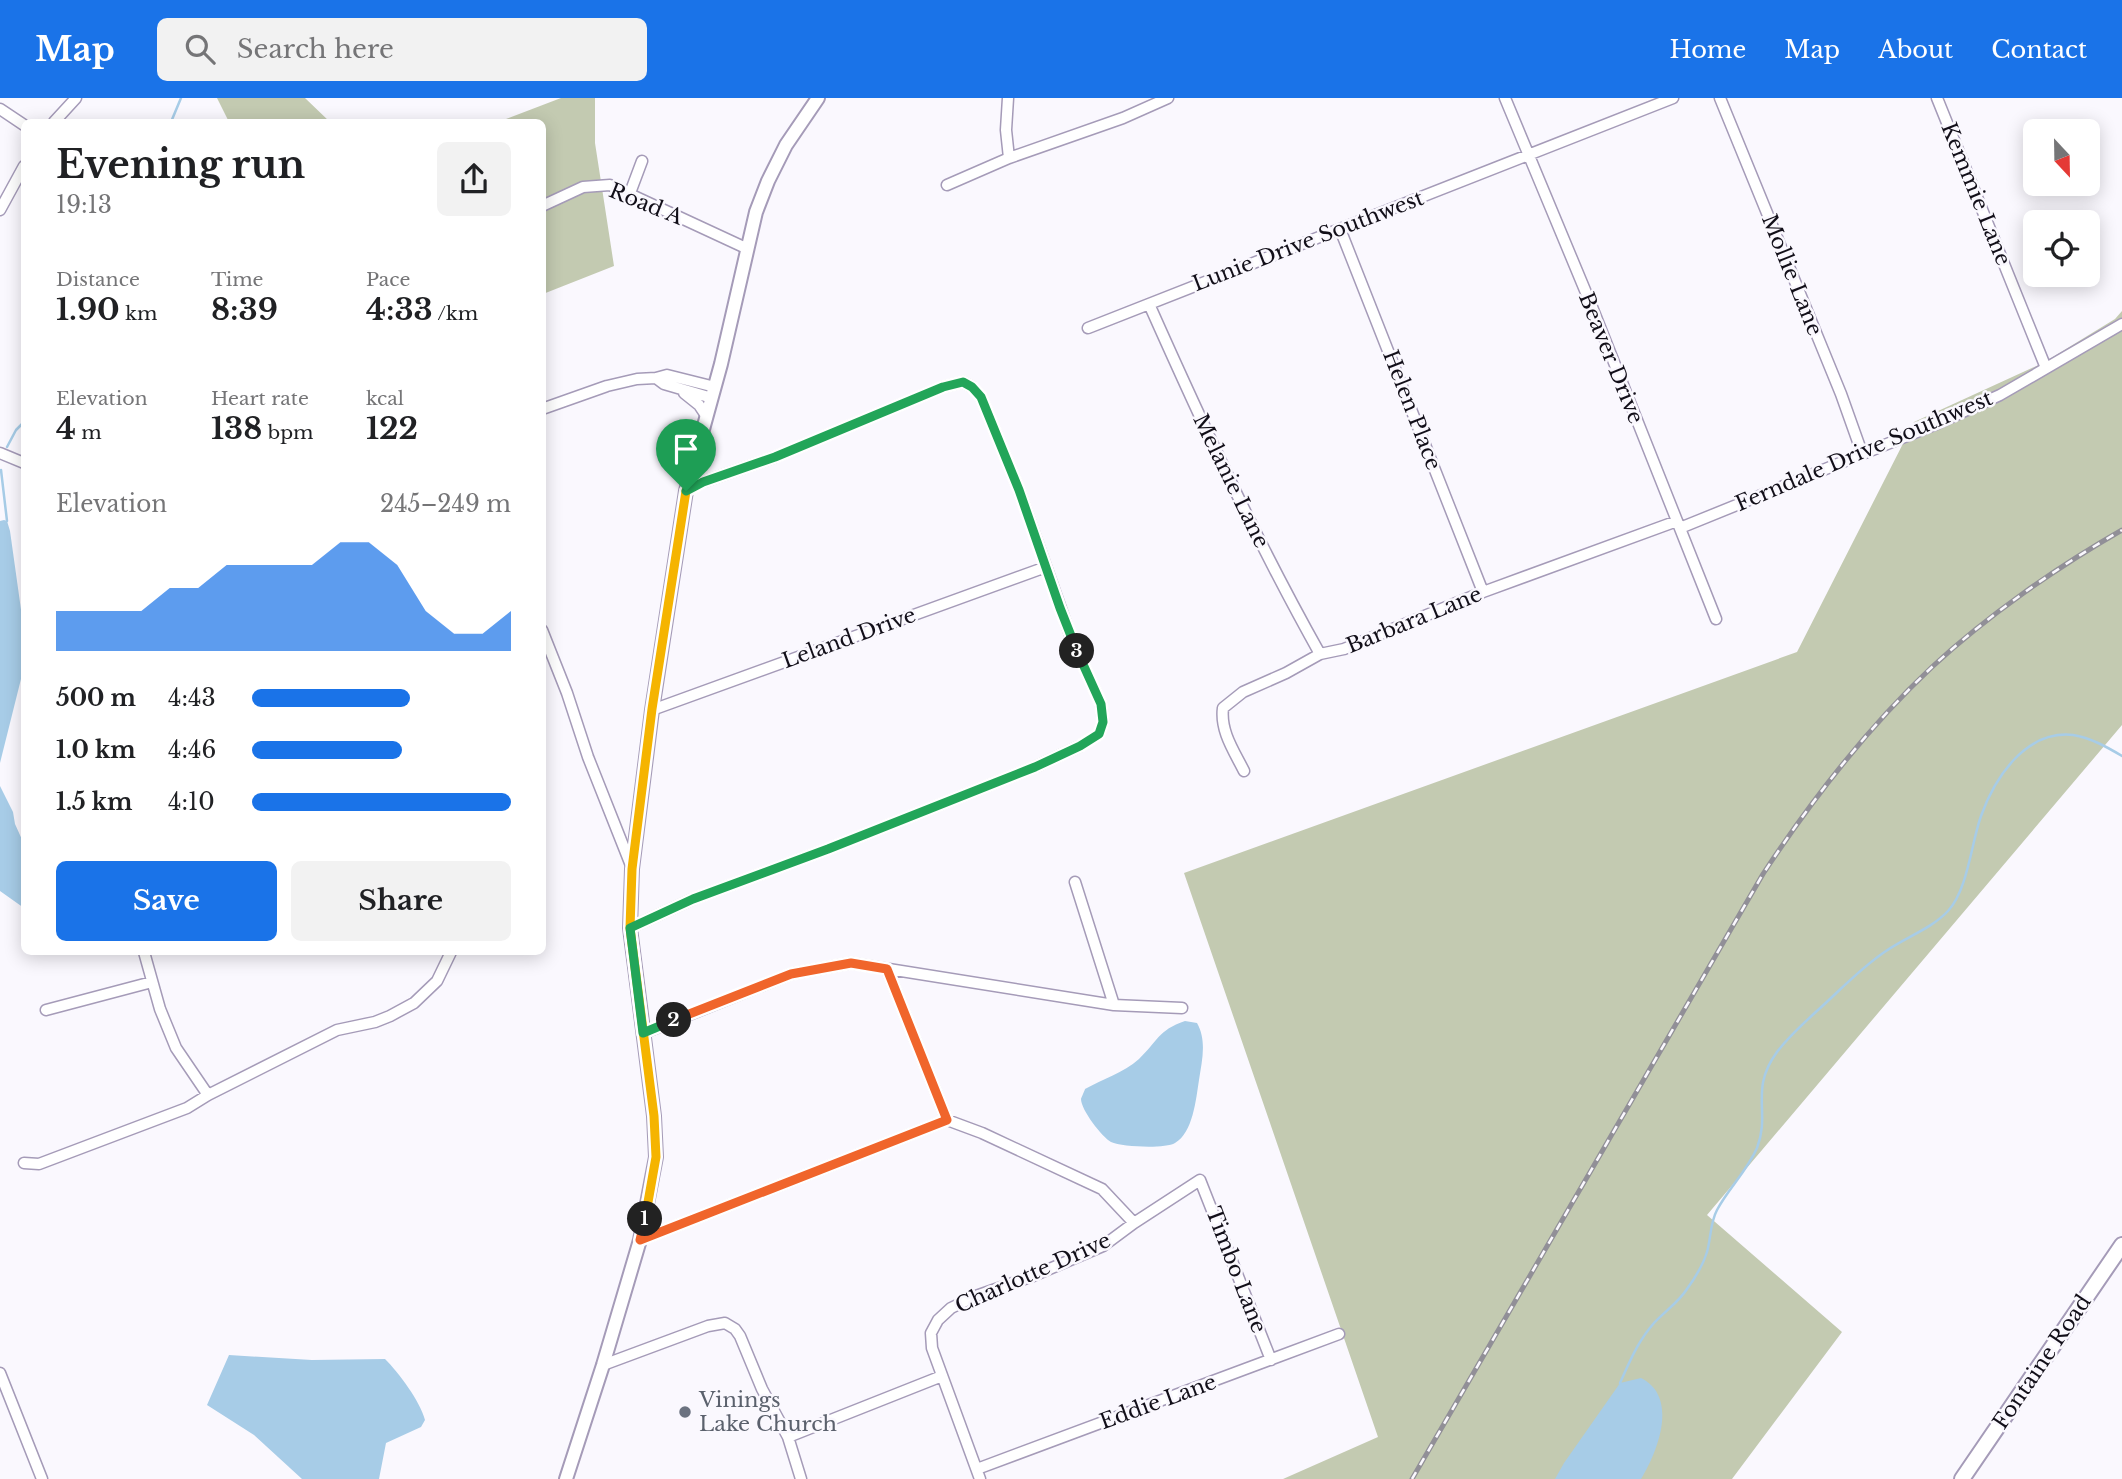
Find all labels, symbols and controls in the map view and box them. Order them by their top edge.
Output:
search box [157,18,647,81]
text: Map [35,29,115,70]
icon: search [181,30,219,68]
text: Search here [237,33,394,65]
text: Home [1670,35,1746,64]
text: Map [1784,35,1840,64]
text: About [1878,35,1953,64]
text: Contact [1991,35,2087,64]
street label: Kemmie Lane [1936,119,2016,269]
north arrow [2023,119,2100,196]
map controls [2023,119,2100,287]
text: Evening run [56,141,305,188]
button: share [437,142,511,216]
street label: Road A [605,177,687,231]
street label: Lunie Drive Southwest [1189,185,1427,297]
text: 19:13 [56,191,112,219]
button: locate [2023,210,2100,287]
street label: Mollie Lane [1756,211,1828,339]
text: Distance [56,268,140,291]
text: Time [211,268,263,291]
text: Pace [366,268,410,291]
street label: Beaver Drive [1573,289,1649,427]
text: 1.90 [56,291,120,328]
text: 8:39 [211,291,278,328]
text: 4:33 [366,291,433,328]
text: km [120,302,157,325]
text: /km [433,302,478,325]
street label: Helen Place [1377,346,1447,474]
street label: Ferndale Drive Southwest [1732,385,1997,517]
text: Elevation [56,387,148,410]
text: Heart rate [211,387,309,410]
text: kcal [366,387,404,410]
text: 4 [56,410,76,447]
text: 138 [211,410,262,447]
text: 122 [366,410,418,447]
street label: Melanie Lane [1187,410,1275,552]
pin [656,419,716,491]
text: m [76,421,102,444]
text: bpm [262,421,313,444]
icon: arrive [667,430,705,468]
text: Elevation [56,490,167,518]
text: 245–249 m [380,490,511,518]
street label: Barbara Lane [1342,581,1486,659]
street label: Leland Drive [779,602,919,674]
pin: 3 [1060,634,1094,668]
text: 3 [1070,639,1083,662]
text: 500 m [56,684,136,712]
text: 4:43 [168,684,216,712]
text: 1.0 km [56,736,136,764]
text: 4:46 [168,736,216,764]
text: 1.5 km [56,788,133,816]
text: 4:10 [168,788,215,816]
button: Save [56,861,277,941]
button: Share [291,861,511,941]
pin: 2 [656,1002,692,1038]
text: 2 [667,1008,680,1031]
pin: 1 [628,1202,662,1236]
street label: Timbo Lane [1200,1203,1272,1337]
text: 1 [640,1207,649,1230]
street label: Charlotte Drive [951,1227,1115,1319]
street label: Fontaine Road [1987,1290,2097,1434]
street label: Eddie Lane [1096,1369,1220,1435]
place label: Vinings Lake Church [698,1387,837,1437]
marker: Vinings Lake Church [677,1404,693,1420]

